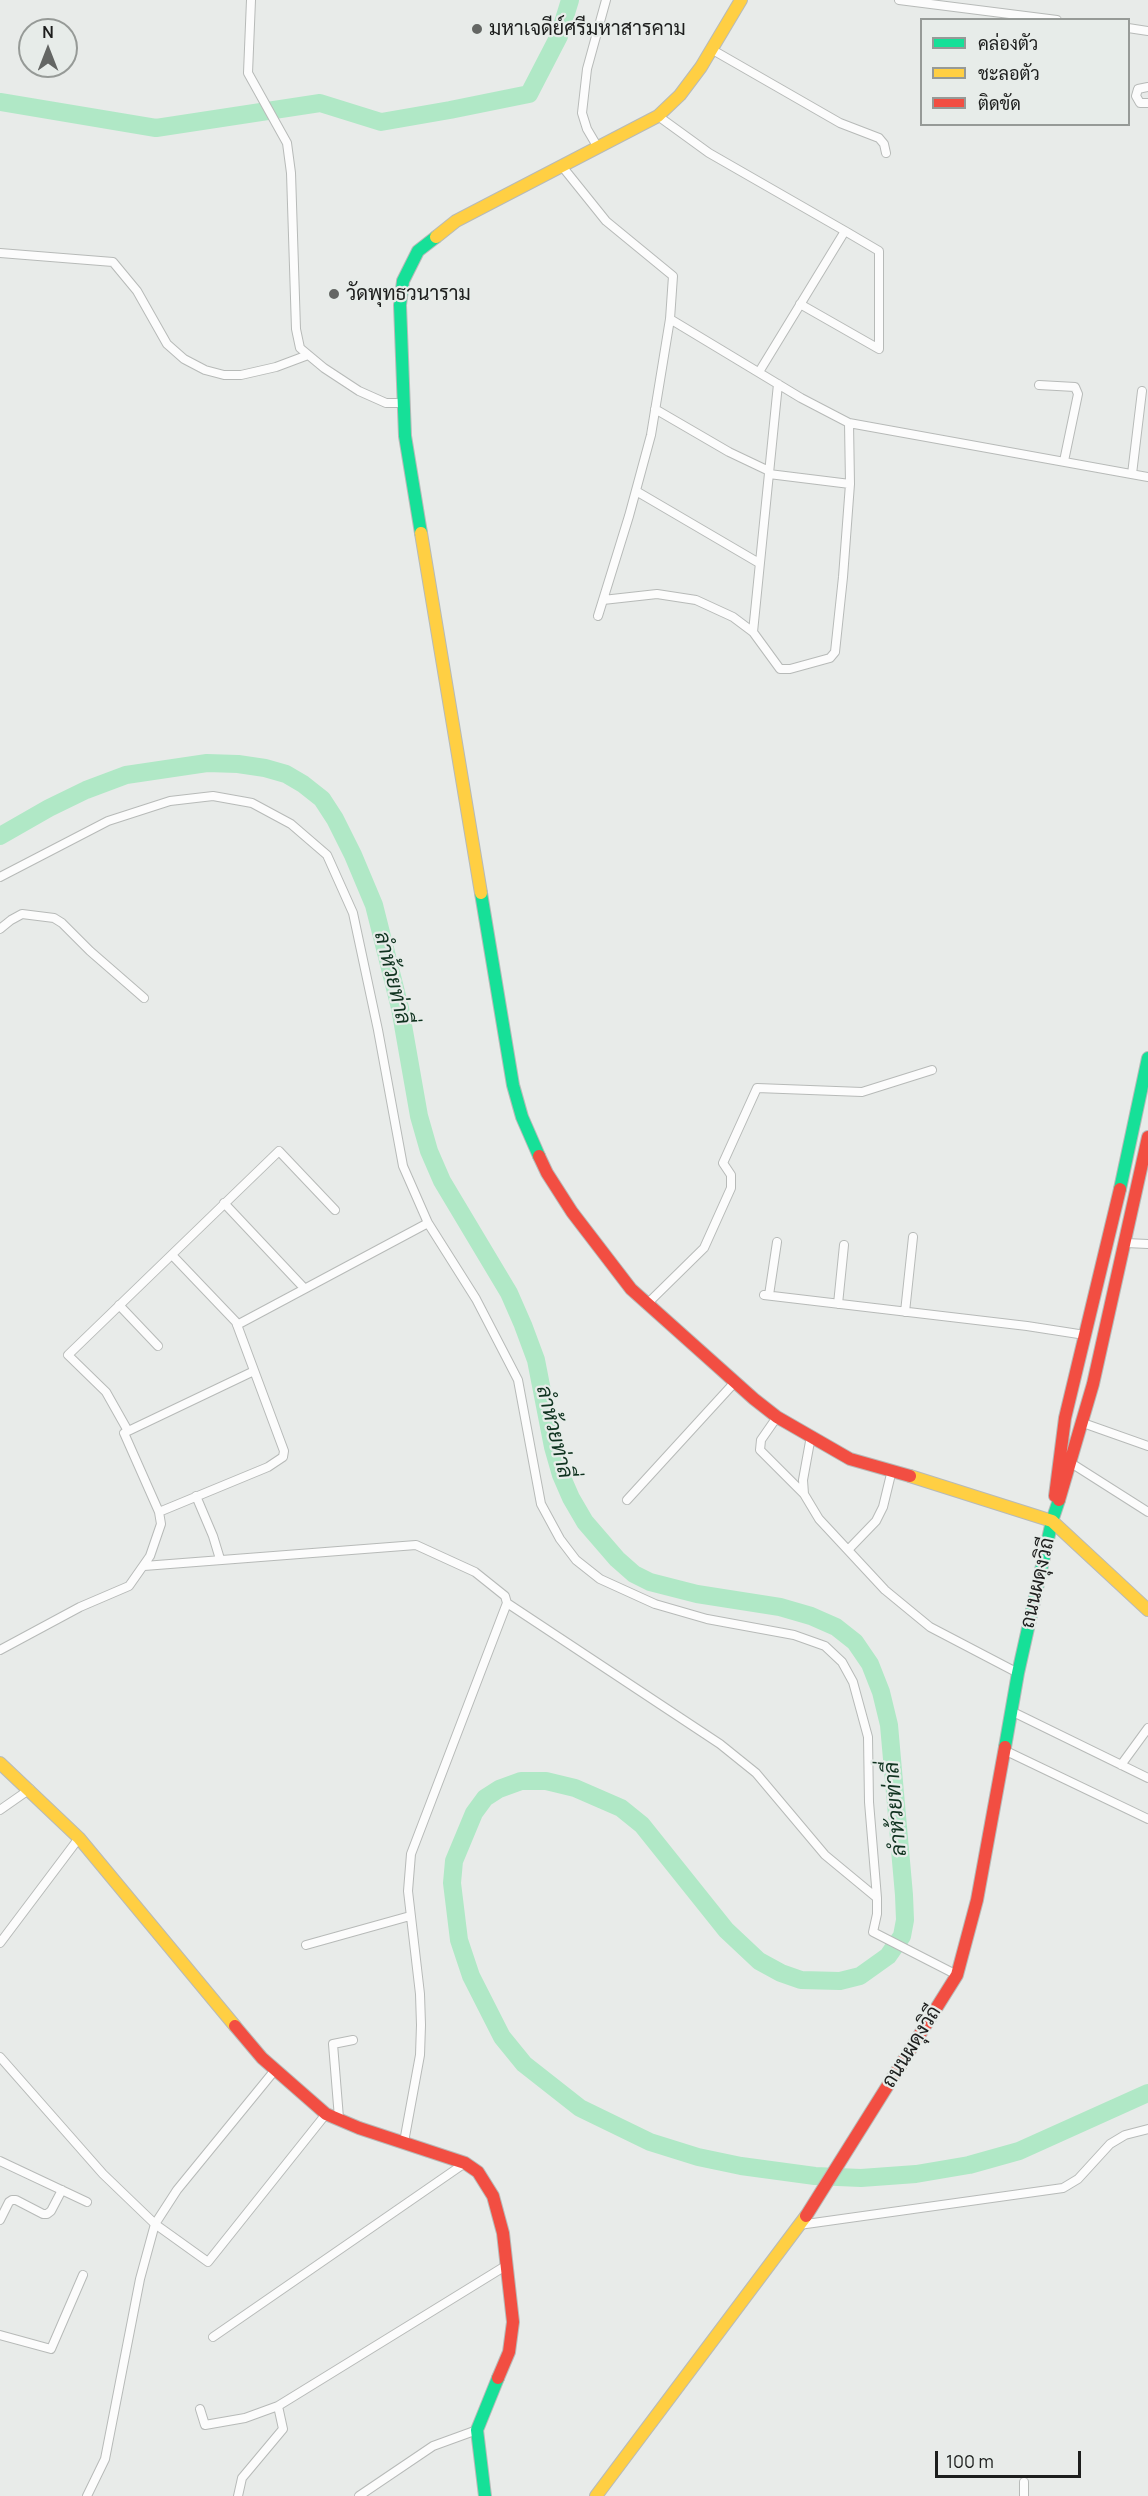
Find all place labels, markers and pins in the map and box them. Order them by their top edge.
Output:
place label: มหาเจดีย์ศรีมหาสารคาม [489,17,686,41]
marker: มหาเจดีย์ศรีมหาสารคาม [470,22,484,36]
place label: วัดพุทธวนาราม [346,282,471,306]
marker: วัดพุทธวนาราม [327,287,341,301]

